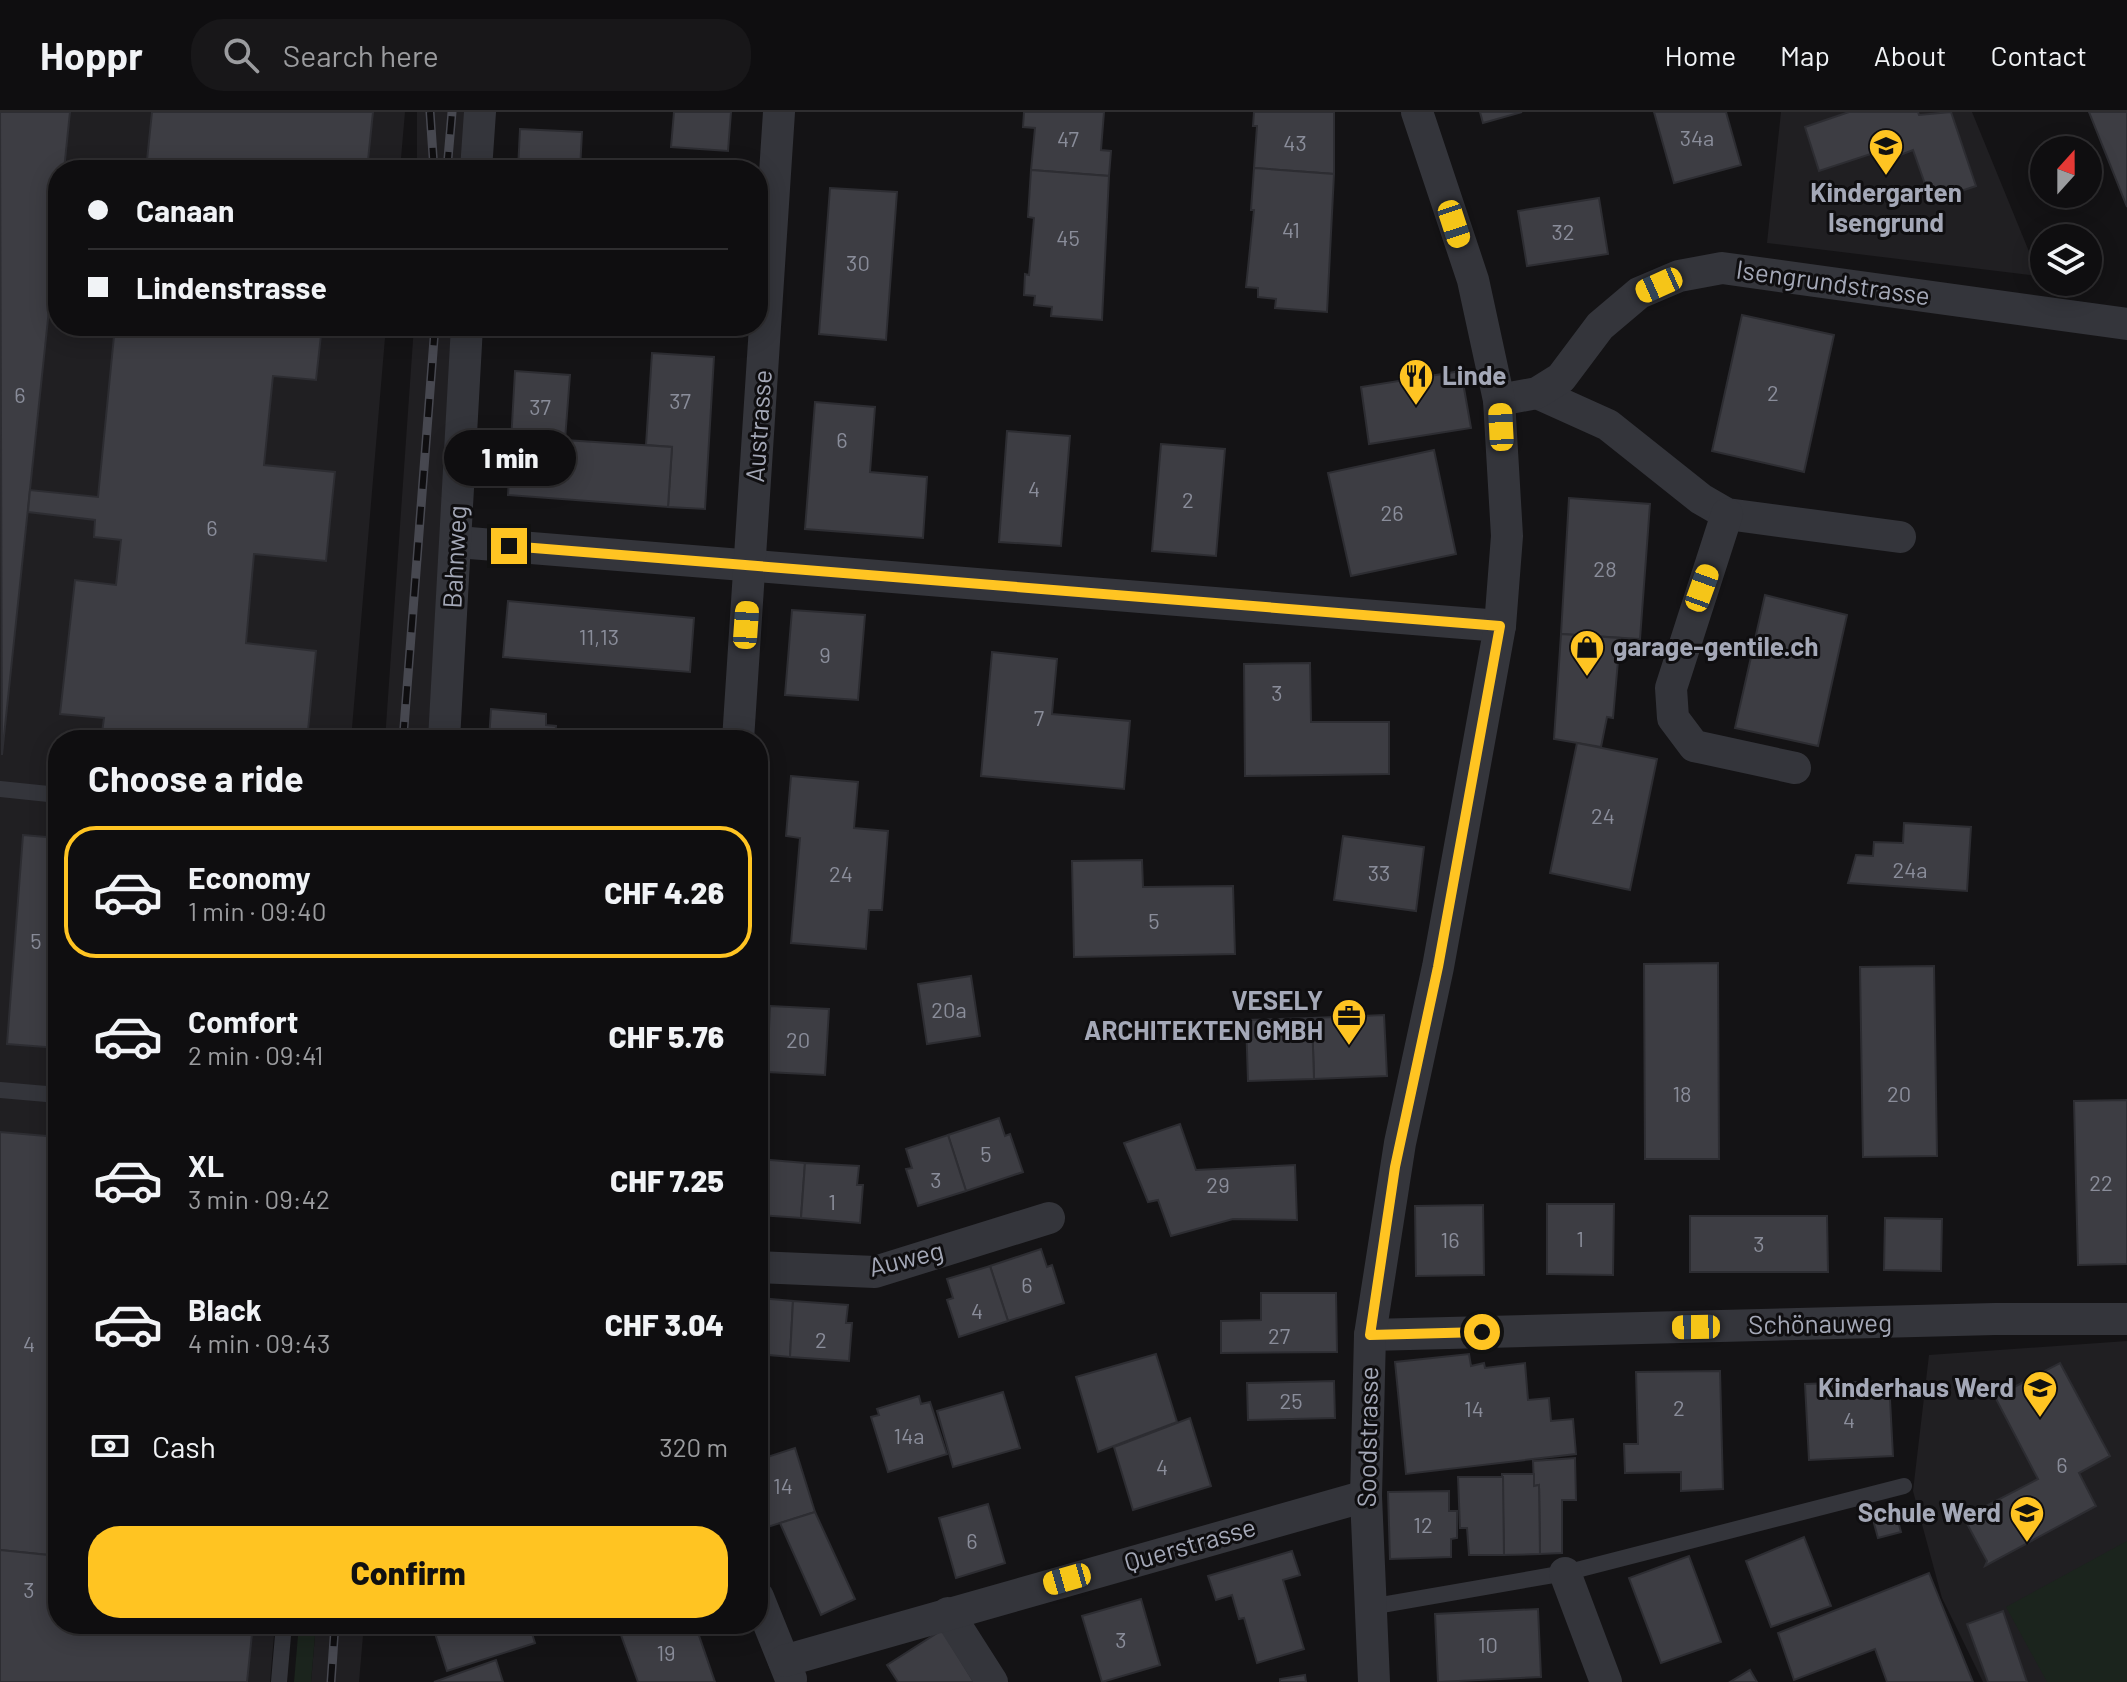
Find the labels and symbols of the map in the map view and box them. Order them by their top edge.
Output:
house number: 34a [1680,124,1714,150]
house number: 47 [1057,125,1079,151]
school or university icon: Kindergarten Isengrund [1867,127,1905,177]
house number: 43 [1283,129,1307,155]
north arrow [2030,136,2102,208]
place label: Kindergarten Isengrund [1810,176,1962,237]
car [1435,197,1473,251]
house number: 41 [1282,216,1300,242]
house number: 32 [1551,218,1575,244]
house number: 45 [1056,224,1080,250]
house number: 30 [846,249,870,275]
street label: Isengrundstrasse [1734,253,1932,310]
car [1632,264,1686,306]
restaurant icon: Linde [1397,357,1435,407]
place label: Linde [1442,359,1507,390]
street label: Austrasse [738,369,777,483]
house number: 2 [1767,379,1779,405]
house number: 6 [14,381,26,407]
house number: 37 [669,387,691,413]
house number: 37 [529,393,551,419]
car [1488,402,1514,452]
house number: 6 [836,426,848,452]
callout: 1 min [443,430,575,486]
house number: 4 [1028,475,1040,501]
house number: 2 [1182,486,1194,512]
house number: 26 [1380,499,1404,525]
street label: Bahnweg [435,505,472,609]
house number: 6 [206,514,218,540]
route end [491,528,527,564]
house number: 28 [1593,555,1617,581]
car [1683,561,1721,615]
car [732,600,760,650]
house number: 11,13 [579,623,619,649]
shop icon: garage-gentile.ch [1568,628,1606,678]
place label: garage-gentile.ch [1613,630,1818,661]
house number: 9 [819,641,831,667]
house number: 3 [1271,679,1283,705]
house number: 7 [1034,704,1044,730]
house number: 24 [1591,802,1615,828]
house number: 24a [1892,856,1928,882]
house number: 33 [1368,859,1390,885]
house number: 24 [829,860,853,886]
house number: 5 [1148,907,1160,933]
house number: 5 [30,927,42,953]
place label: VESELY ARCHITEKTEN GMBH [1084,984,1323,1045]
house number: 20a [931,996,967,1022]
office icon: VESELY ARCHITEKTEN GMBH [1330,997,1368,1047]
house number: 20 [786,1026,810,1052]
house number: 18 [1672,1080,1692,1106]
house number: 20 [1887,1080,1911,1106]
house number: 5 [980,1140,992,1166]
house number: 3 [930,1166,942,1192]
house number: 22 [2089,1169,2113,1195]
house number: 29 [1206,1171,1230,1197]
house number: 1 [828,1188,836,1214]
house number: 1 [1576,1225,1584,1251]
house number: 16 [1440,1226,1460,1252]
house number: 3 [1753,1230,1765,1256]
street label: Auweg [865,1233,946,1282]
house number: 6 [1021,1271,1033,1297]
house number: 4 [971,1297,983,1323]
street label: Schönauweg [1748,1306,1892,1339]
route start [1464,1314,1500,1350]
car [1672,1315,1720,1339]
house number: 27 [1268,1322,1290,1348]
house number: 2 [815,1326,827,1352]
house number: 4 [23,1330,35,1356]
street label: Soodstrasse [1350,1366,1383,1508]
school or university icon: Kinderhaus Werd [2021,1369,2059,1419]
place label: Kinderhaus Werd [1818,1371,2014,1402]
house number: 25 [1279,1387,1303,1413]
house number: 2 [1673,1394,1685,1420]
house number: 14 [1464,1395,1484,1421]
house number: 4 [1843,1406,1855,1432]
house number: 14a [893,1422,925,1448]
house number: 6 [2056,1451,2068,1477]
house number: 4 [1156,1453,1168,1479]
house number: 14 [773,1472,793,1498]
school or university icon: Schule Werd [2008,1494,2046,1544]
place label: Schule Werd [1858,1496,2001,1527]
street label: Querstrasse [1120,1510,1259,1577]
house number: 12 [1413,1511,1433,1537]
house number: 6 [966,1527,978,1553]
car [1041,1561,1093,1597]
house number: 3 [23,1576,35,1602]
house number: 3 [1115,1626,1127,1652]
house number: 10 [1478,1631,1498,1657]
house number: 19 [656,1639,676,1665]

